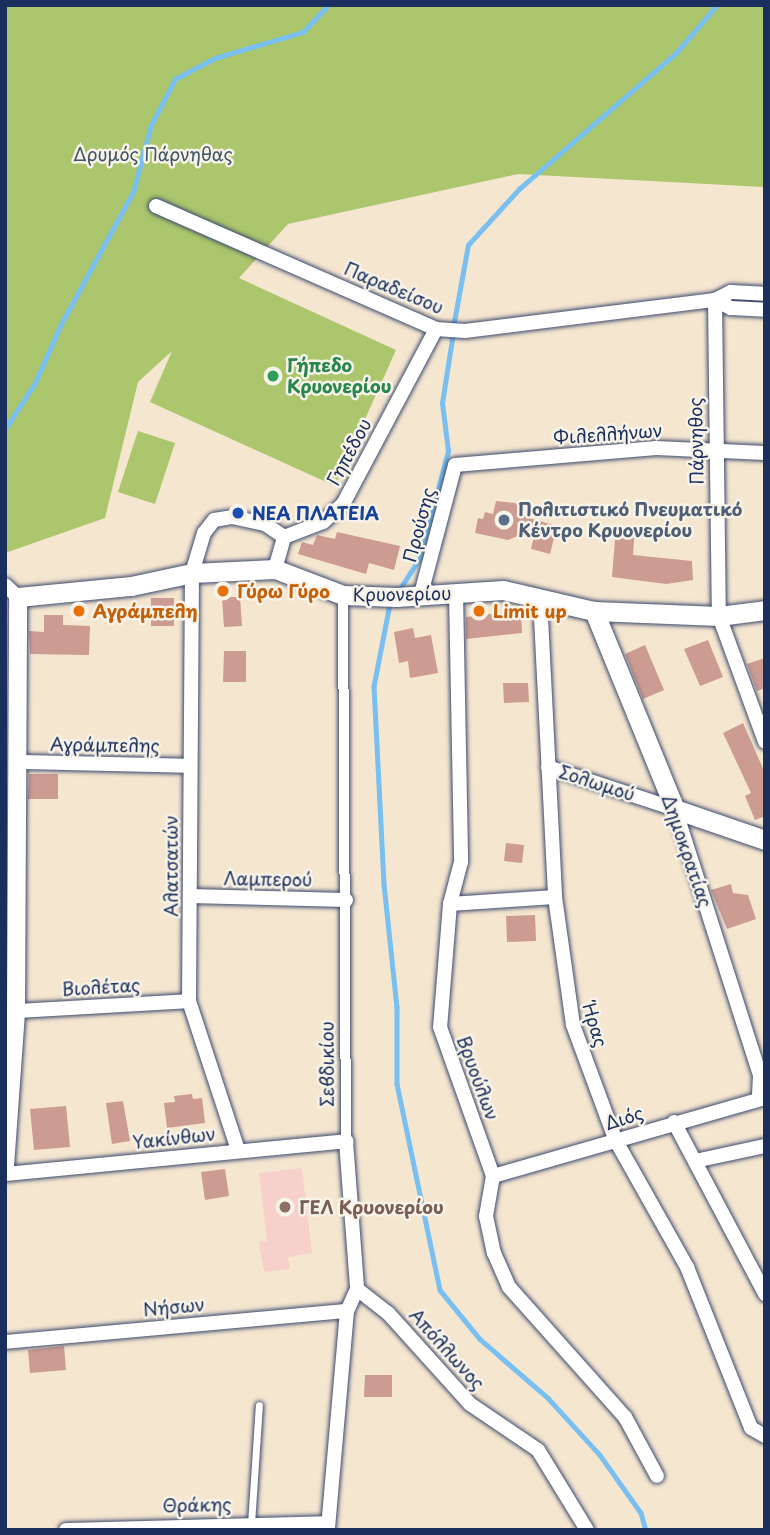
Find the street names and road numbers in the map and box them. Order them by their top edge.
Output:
street label: Παραδείσου [341,257,447,319]
street label: Πάρνηθος [684,397,708,485]
street label: Γηπέδου [322,415,376,489]
street label: Φιλελλήνων [553,419,663,449]
street label: Προύσης [399,485,439,565]
street label: Κρυονερίου [352,582,452,606]
street label: Αγράμπελης [50,733,160,757]
street label: Σολωμού [556,761,638,805]
street label: Δημοκρατίας [658,792,716,910]
street label: Αλατσατών [160,815,182,917]
street label: Λαμπερού [224,867,312,891]
street label: Βιολέτας [61,974,141,1000]
street label: Ήρας [578,1000,612,1050]
street label: Σεβδικίου [316,1021,338,1107]
street label: Βρυούλων [453,1033,503,1123]
street label: Διός [602,1102,646,1134]
street label: Υακίνθων [131,1123,217,1153]
street label: Νήσων [142,1294,206,1320]
street label: Απόλλωνος [405,1304,489,1394]
street label: Θράκης [162,1494,232,1516]

